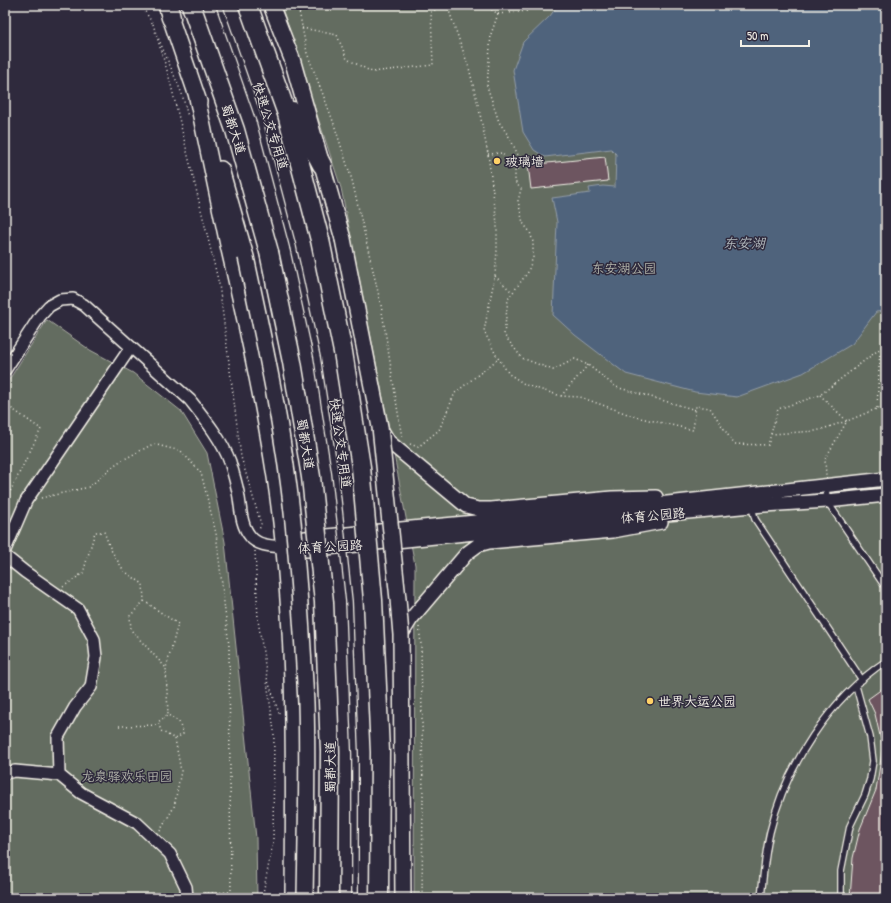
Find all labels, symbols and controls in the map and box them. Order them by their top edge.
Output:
scale bar [741,22,809,48]
text: 50 m [747,27,768,44]
street label: 快速公交专用道 [249,80,293,172]
street label: 蜀都大道 [217,101,251,157]
place label: 玻璃墙 [505,152,544,170]
marker: 玻璃墙 [492,156,502,166]
water label: 东安湖 [723,233,767,252]
park label: 东安湖公园 [591,259,657,277]
street label: 快速公交专用道 [326,397,356,489]
street label: 蜀都大道 [293,417,319,471]
street label: 体育公园路 [620,503,686,527]
street label: 体育公园路 [297,535,363,557]
place label: 世界大运公园 [658,692,736,710]
marker: 世界大运公园 [645,696,655,706]
street label: 蜀都大道 [321,741,339,793]
park label: 龙泉驿欢乐田园 [81,767,173,785]

